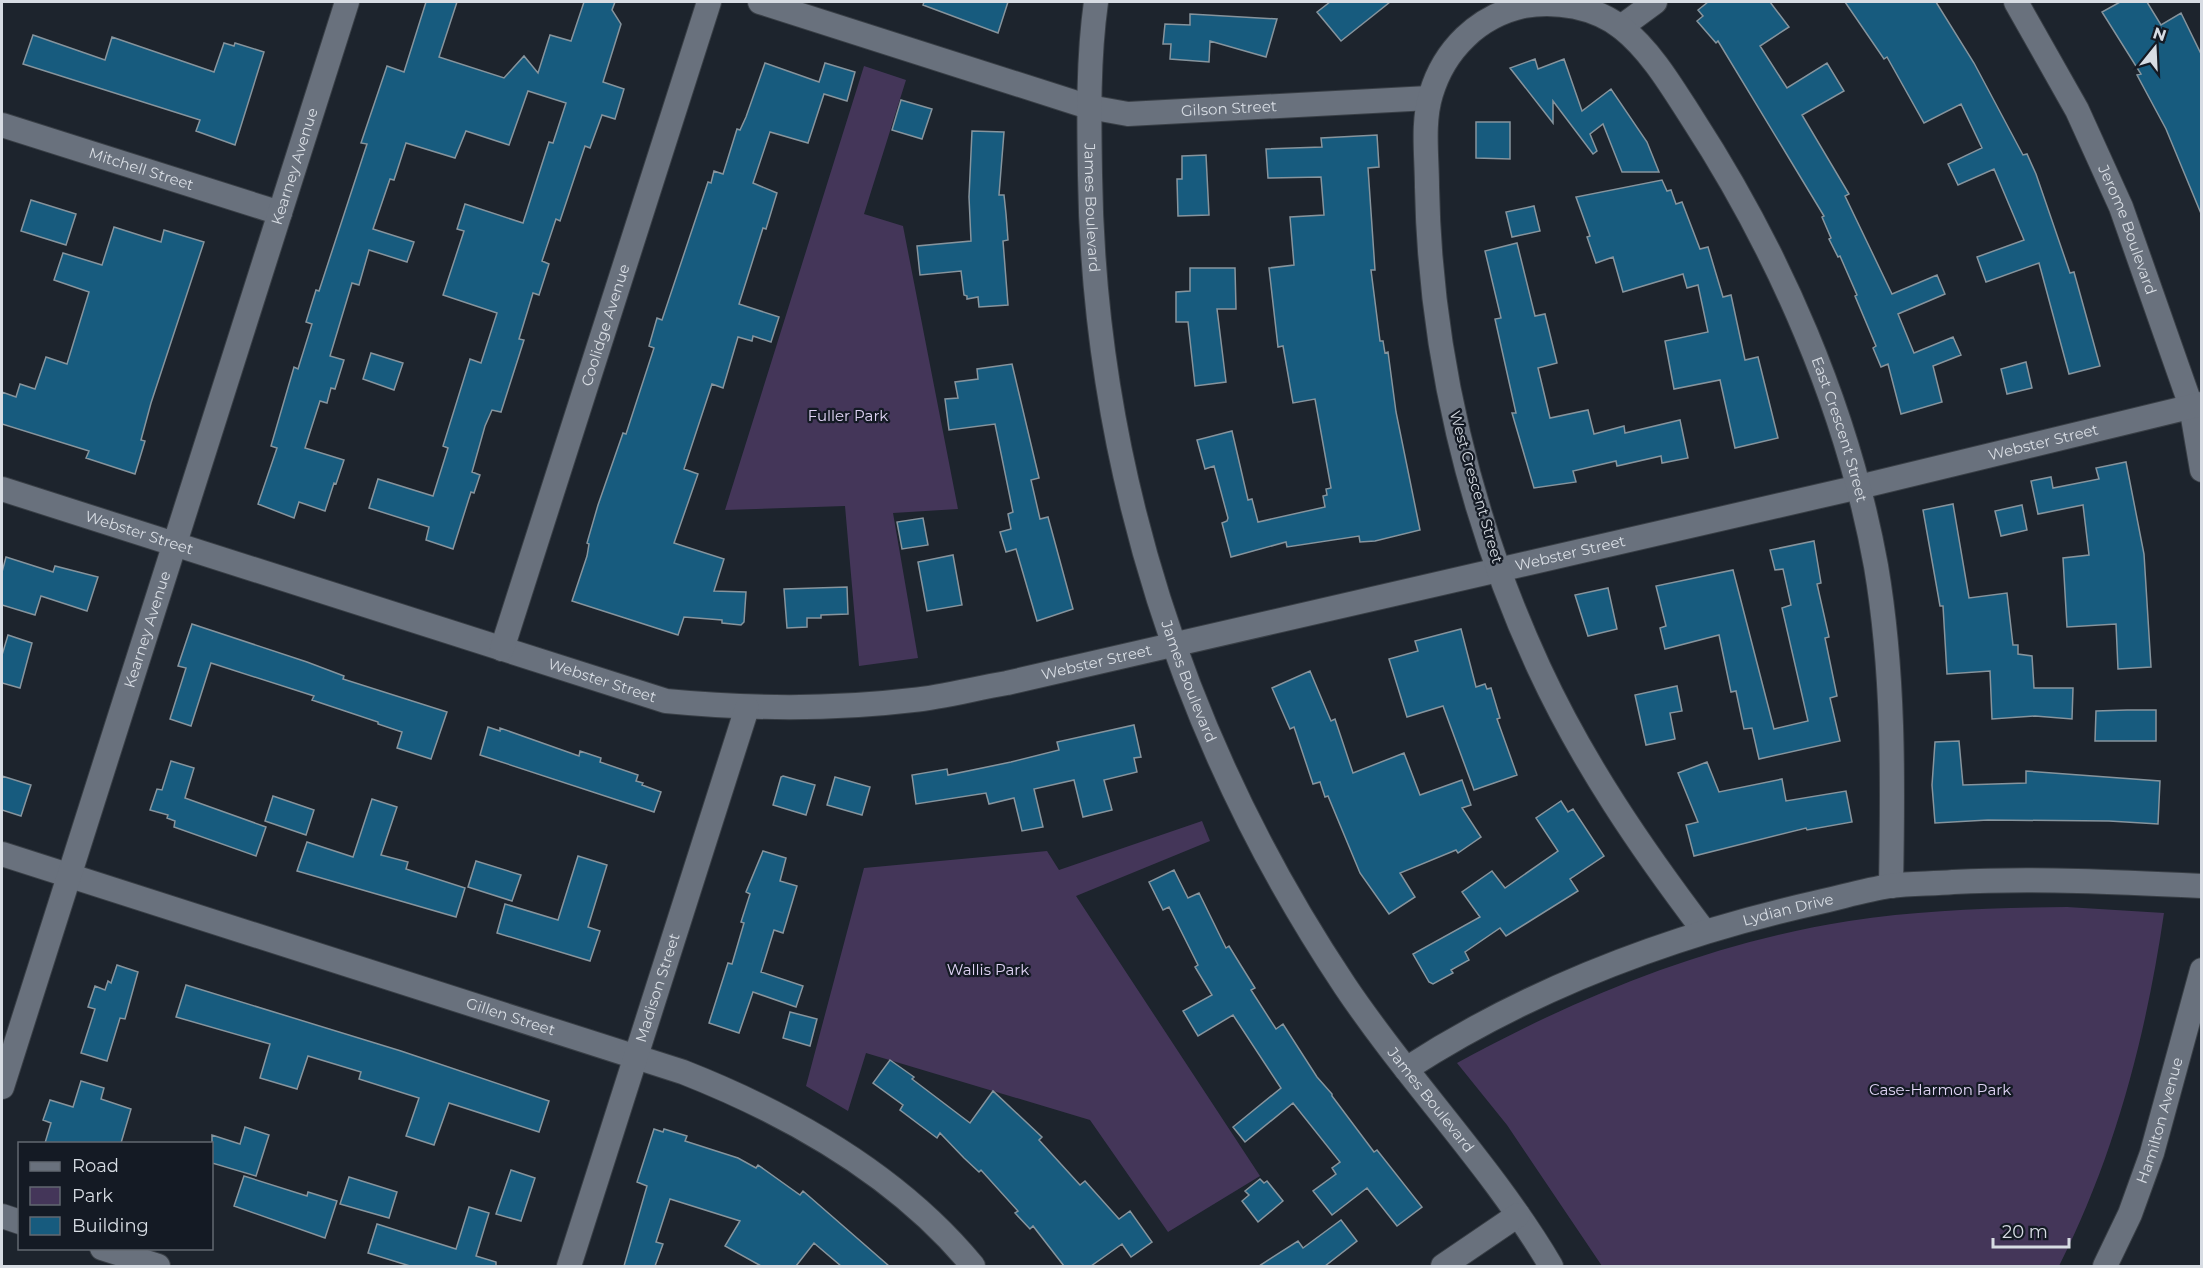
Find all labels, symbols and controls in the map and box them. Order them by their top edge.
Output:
north arrow [2125,18,2185,78]
text: N [2150,23,2169,45]
street label: Gilson Street [1180,96,1277,120]
street label: Kearney Avenue [267,105,322,227]
street label: James Boulevard [1080,142,1105,273]
street label: Mitchell Street [87,143,196,194]
street label: Jerome Boulevard [2094,161,2161,297]
street label: Coolidge Avenue [577,262,634,389]
street label: East Crescent Street [1807,354,1872,504]
park label: Fuller Park [808,406,888,425]
street label: West Crescent Street [1446,408,1507,565]
street label: Webster Street [1986,419,2100,464]
street label: Webster Street [83,506,196,558]
street label: Webster Street [1513,531,1627,575]
street label: Kearney Avenue [119,569,174,690]
street label: James Boulevard [1157,617,1221,745]
street label: Webster Street [1039,640,1153,684]
street label: Webster Street [546,654,659,706]
street label: Lydian Drive [1740,889,1835,930]
street label: Madison Street [631,931,684,1045]
park label: Wallis Park [947,960,1029,979]
street label: Gillen Street [464,993,558,1039]
street label: James Boulevard [1383,1043,1479,1156]
street label: Hamilton Avenue [2132,1055,2187,1186]
park label: Case-Harmon Park [1869,1080,2011,1099]
legend [18,1142,213,1250]
text: Road [72,1155,119,1177]
text: Park [72,1185,113,1207]
scale bar [1993,1211,2070,1249]
text: Building [72,1215,149,1237]
text: 20 m [2002,1221,2048,1243]

